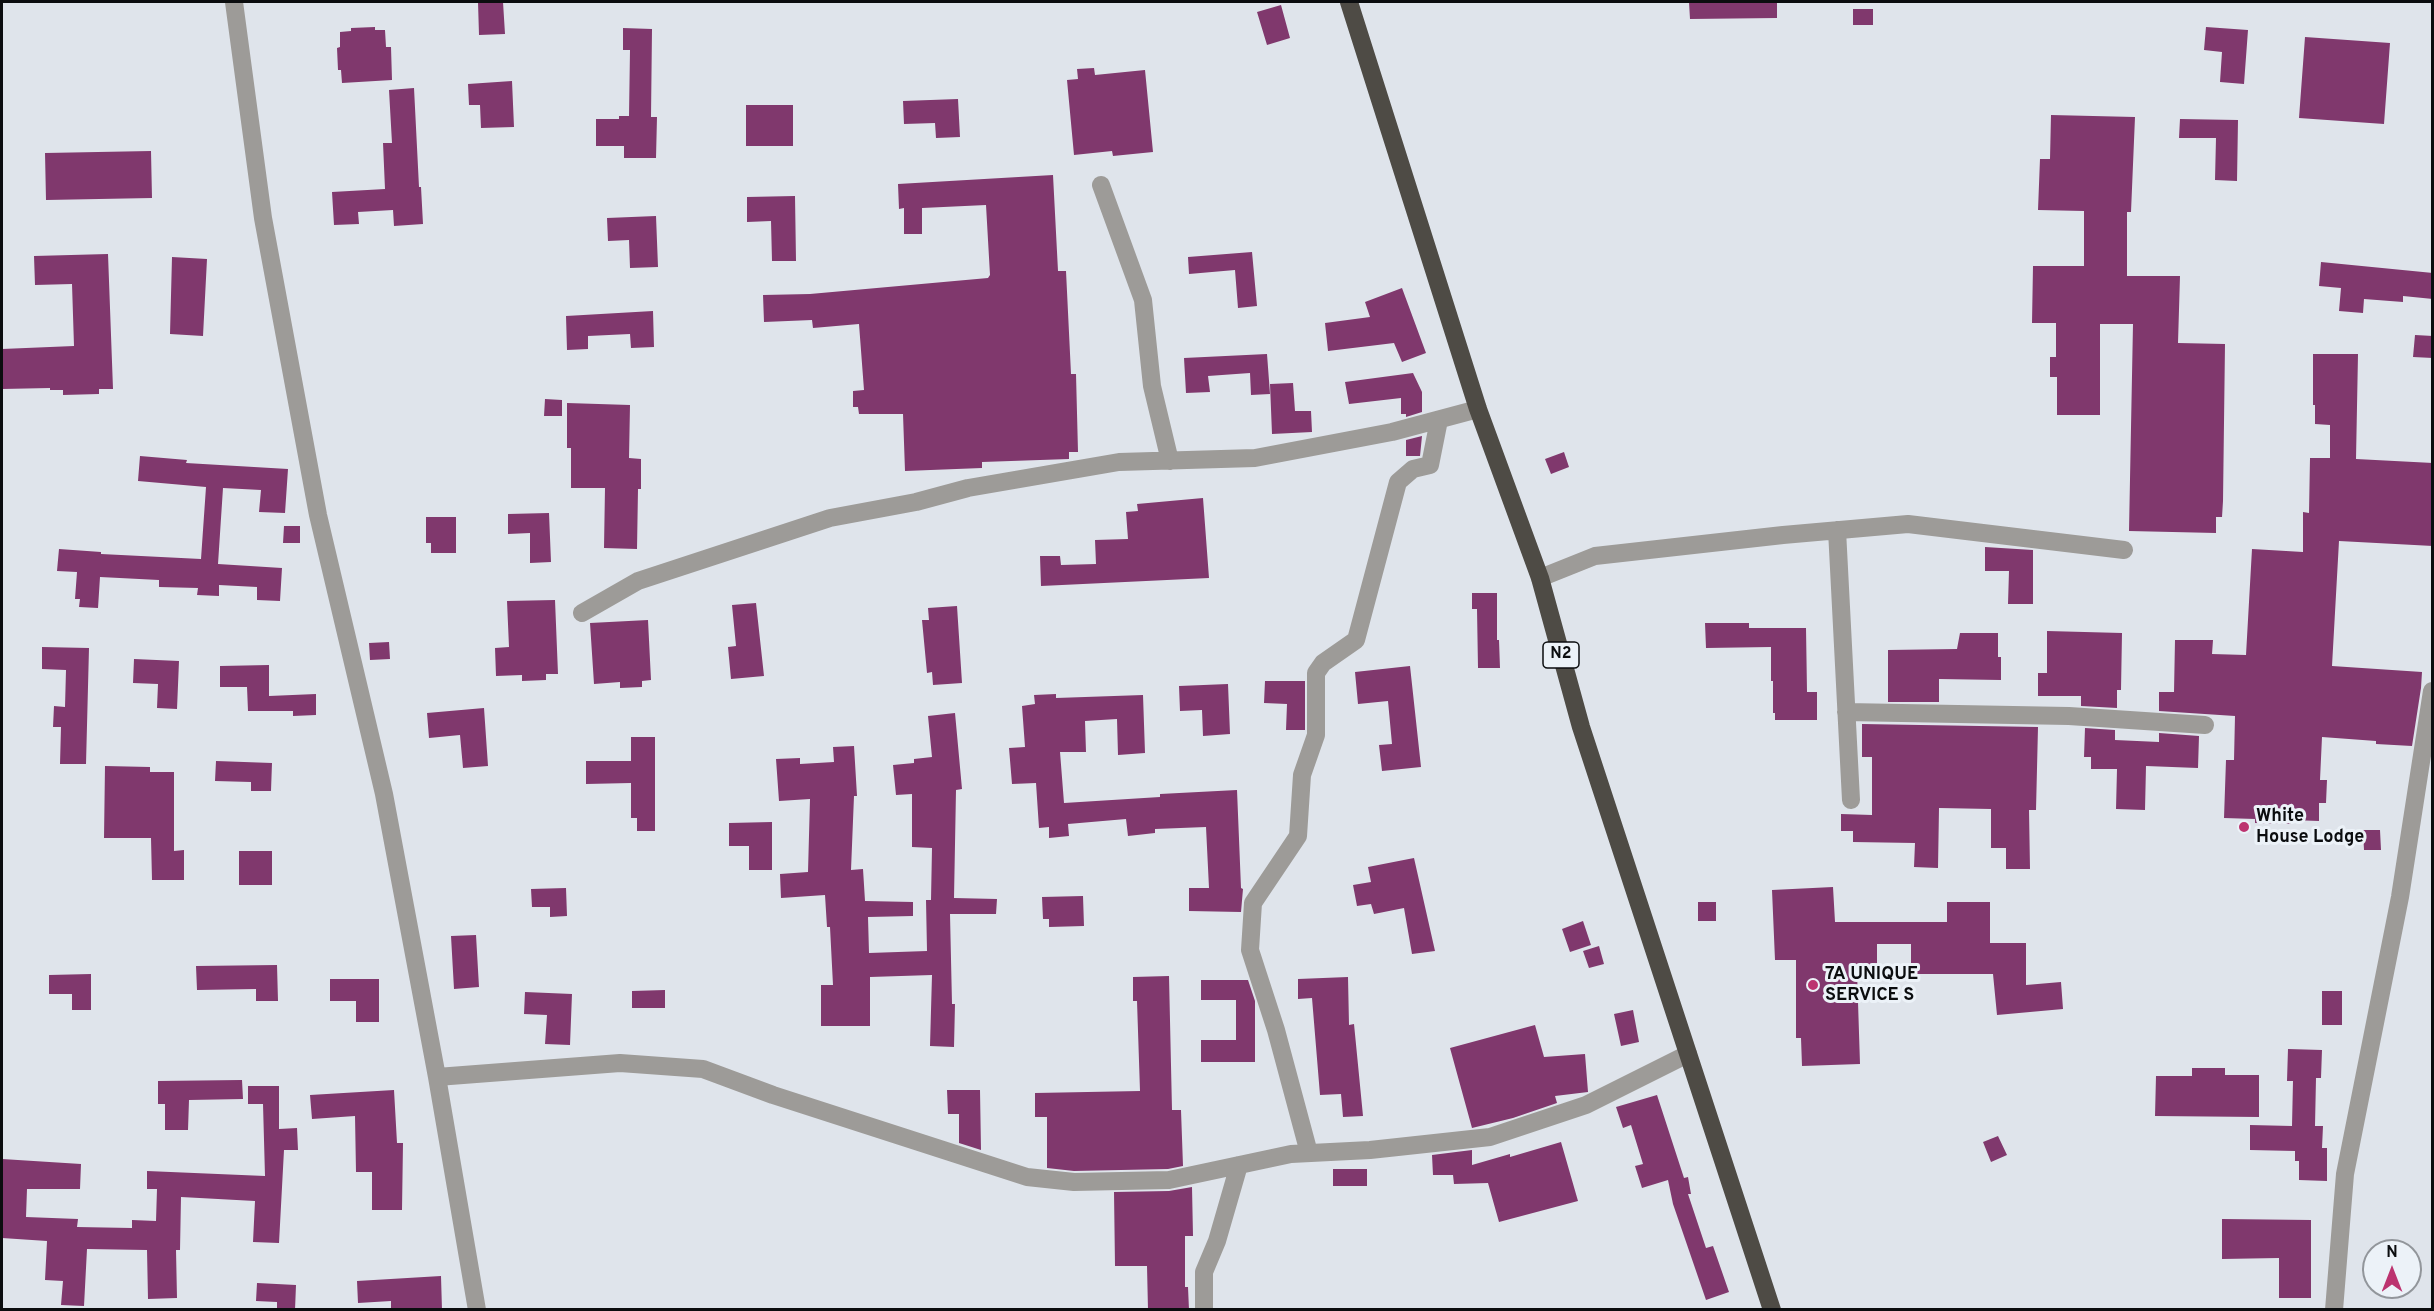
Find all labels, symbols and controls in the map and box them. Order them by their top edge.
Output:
road number: N2 [1543,642,1579,668]
place label: White House Lodge [2256,806,2364,848]
marker: White House Lodge [2237,820,2251,834]
place label: 7A UNIQUE SERVICE S [1825,964,1918,1006]
marker: 7A UNIQUE SERVICE S [1806,978,1820,992]
north arrow [2362,1239,2422,1299]
text: N [2386,1243,2398,1263]

